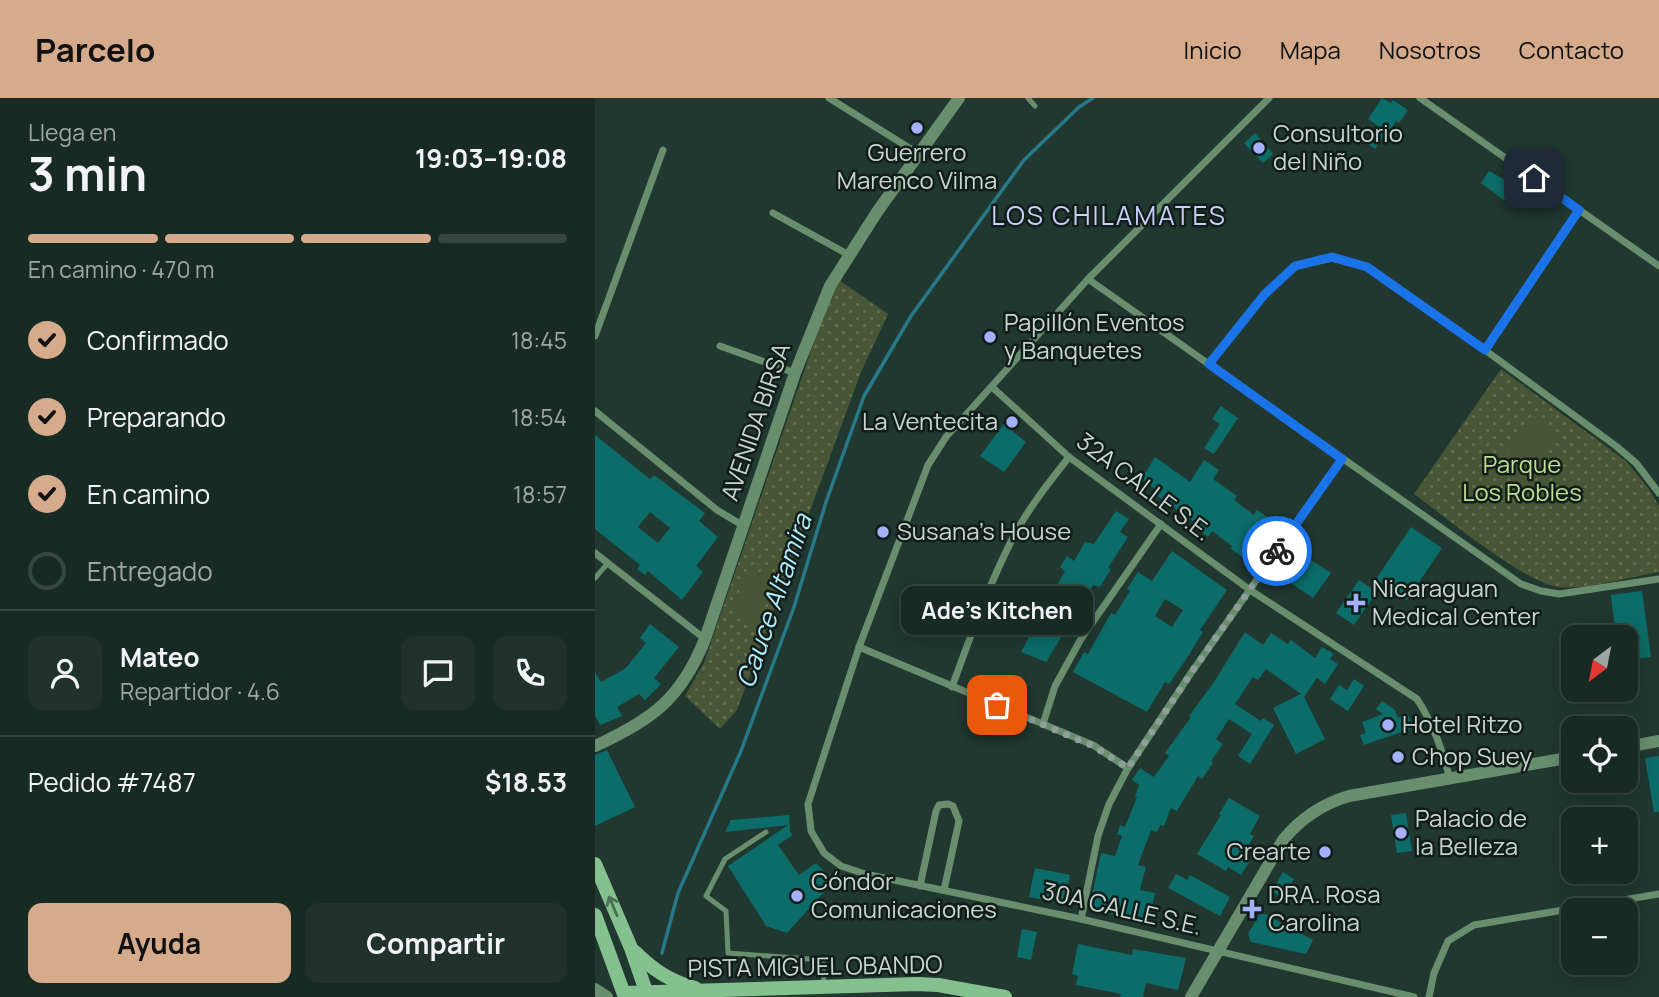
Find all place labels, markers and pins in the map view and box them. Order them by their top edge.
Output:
place label: Consultorio del Niño [1273,116,1403,177]
marker: Guerrero Marenco Vilma [909,120,925,136]
place label: Guerrero Marenco Vilma [837,135,997,196]
marker: Consultorio del Niño [1251,140,1267,156]
pin [1504,148,1564,208]
place label: Papillón Eventos y Banquetes [1004,305,1185,366]
marker: Papillón Eventos y Banquetes [982,329,998,345]
place label: La Ventecita [862,404,998,437]
marker: La Ventecita [1004,414,1020,430]
place label: Susana's House [897,514,1071,547]
marker: Susana's House [875,524,891,540]
place label: Nicaraguan Medical Center [1372,571,1540,632]
callout: Ade's Kitchen [901,586,1093,635]
marker: Nicaraguan Medical Center [1346,593,1366,613]
pin [967,675,1027,735]
place label: Hotel Ritzo [1402,707,1522,740]
marker: Hotel Ritzo [1380,717,1396,733]
place label: Chop Suey [1412,739,1532,772]
marker: Chop Suey [1390,749,1406,765]
place label: Palacio de la Belleza [1415,801,1527,862]
marker: Palacio de la Belleza [1393,825,1409,841]
place label: Crearte [1226,834,1311,867]
marker: Crearte [1317,844,1333,860]
place label: Cóndor Comunicaciones [811,864,997,925]
place label: DRA. Rosa Carolina [1268,877,1380,938]
marker: Cóndor Comunicaciones [789,888,805,904]
marker: DRA. Rosa Carolina [1242,899,1262,919]

